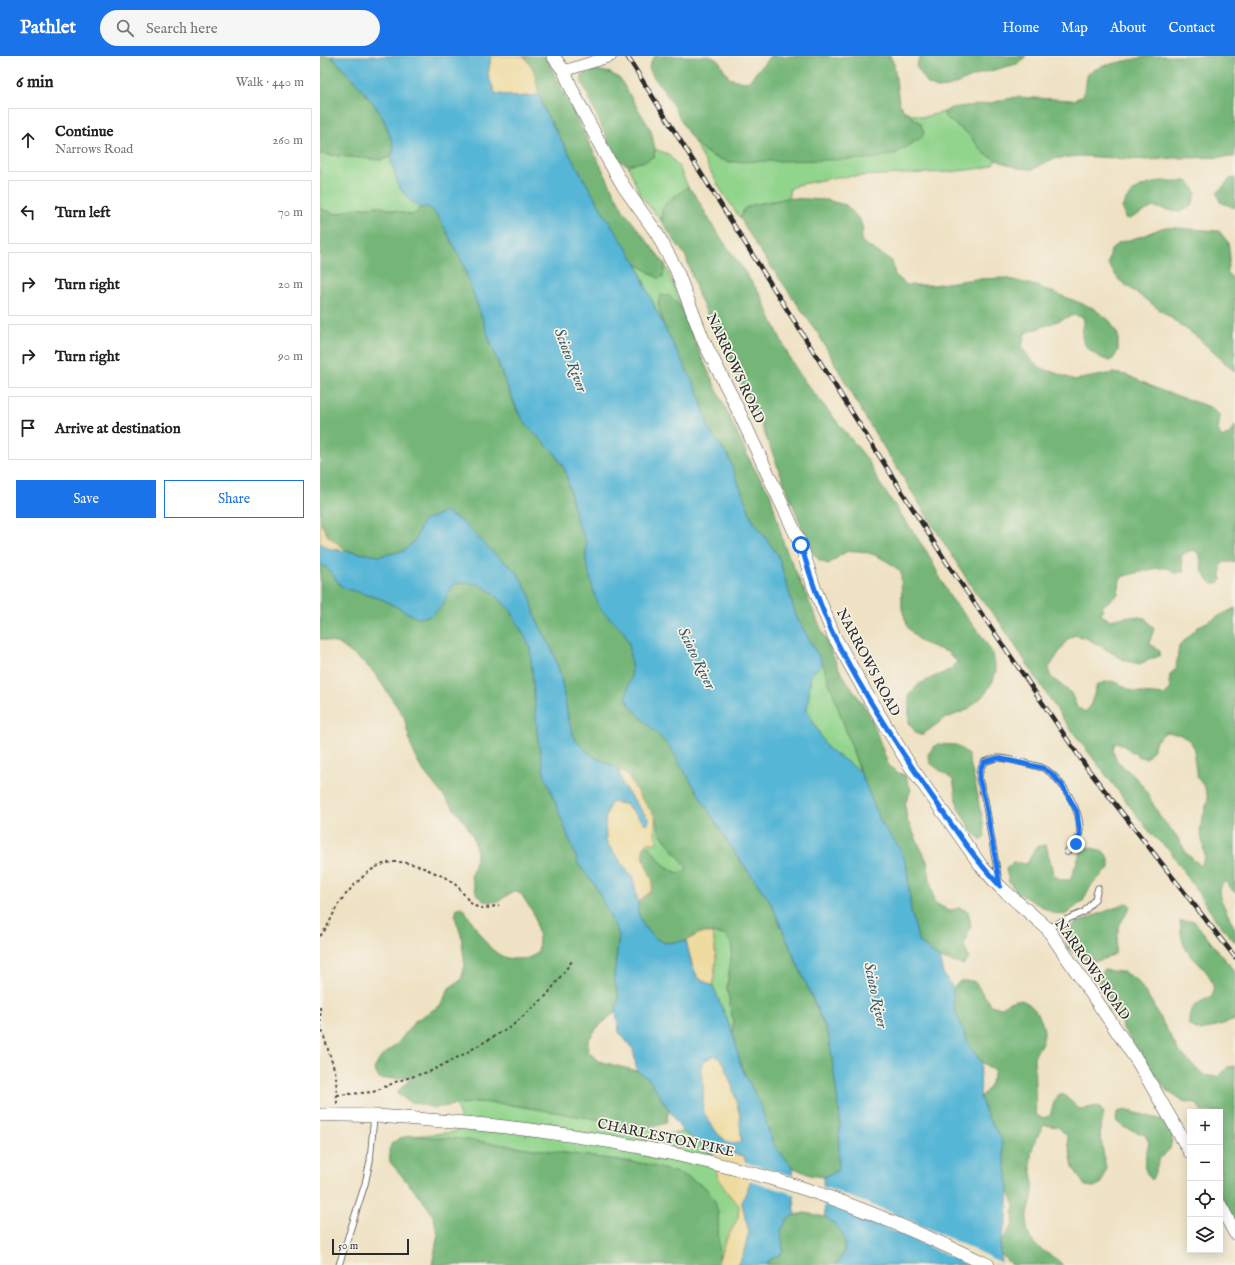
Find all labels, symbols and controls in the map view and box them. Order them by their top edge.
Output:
search box [100,10,380,46]
text: Pathlet [20,16,76,40]
icon: search [114,17,136,39]
text: Search here [146,19,218,38]
text: Home [1003,19,1039,37]
text: Map [1061,19,1088,37]
text: About [1110,19,1146,37]
text: Contact [1168,19,1215,37]
text: 6 min [16,72,54,93]
text: Walk · 440 m [236,74,304,91]
text: Continue [55,122,113,141]
icon: ahead [17,129,39,151]
text: 260 m [272,132,303,149]
text: Narrows Road [55,141,133,158]
icon: left [17,201,39,223]
text: Turn left [55,203,111,222]
text: 70 m [278,204,303,221]
icon: right [17,273,39,295]
text: Turn right [55,275,120,294]
text: 20 m [278,276,303,293]
street label: NARROWS ROAD [702,310,769,426]
water label: Scioto River [550,326,592,396]
icon: right [17,345,39,367]
text: Turn right [55,347,120,366]
text: 90 m [278,348,303,365]
icon: arrive [17,417,39,439]
text: Arrive at destination [55,419,181,438]
button: Save [16,480,156,518]
button: Share [164,480,304,518]
route start [792,536,810,554]
street label: NARROWS ROAD [832,605,904,720]
water label: Scioto River [673,624,720,693]
route end [1067,835,1085,853]
street label: NARROWS ROAD [1051,915,1134,1024]
water label: Scioto River [859,960,892,1031]
map controls [1187,1109,1223,1253]
button: + [1187,1109,1223,1145]
street label: CHARLESTON PIKE [596,1115,736,1161]
button: − [1187,1145,1223,1181]
button: locate [1187,1181,1223,1217]
button: layers [1187,1217,1223,1253]
scale bar [332,1237,409,1256]
text: 50 m [338,1239,358,1253]

